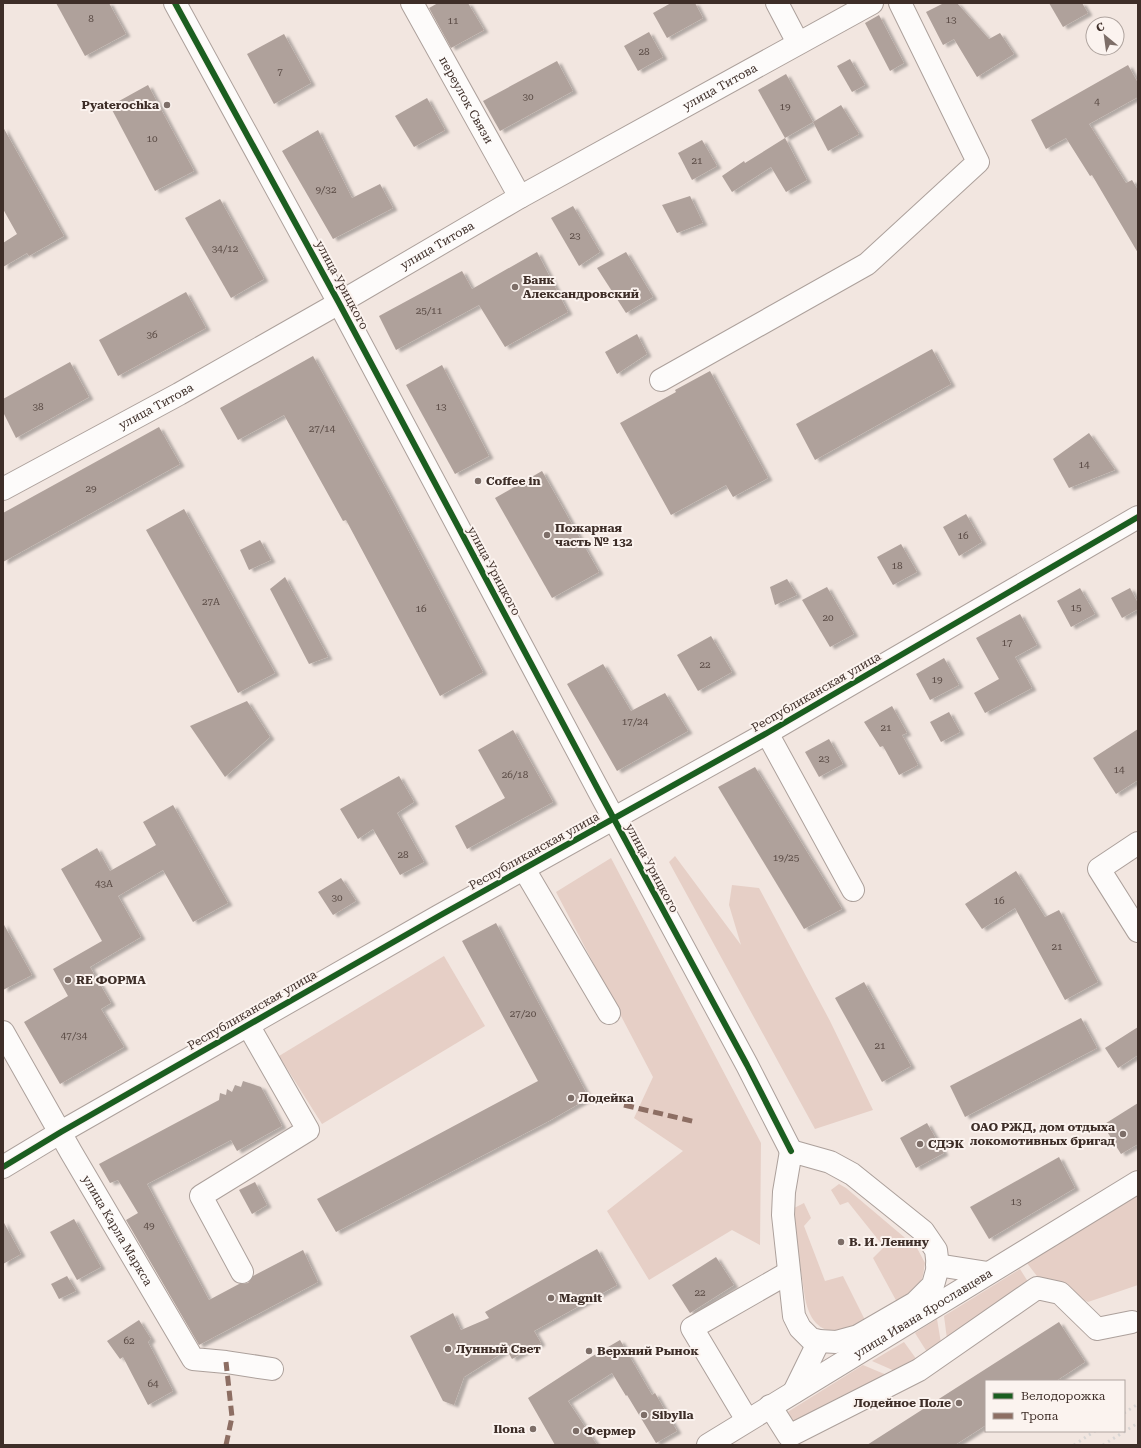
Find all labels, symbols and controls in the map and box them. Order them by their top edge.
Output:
house number: 8 [88,13,94,24]
house number: 13 [945,14,957,25]
house number: 11 [447,15,459,26]
north arrow [1085,16,1125,56]
text: С [1094,20,1107,35]
house number: 28 [638,46,650,57]
street label: переулок Связи [436,54,496,146]
street label: улица Титова [680,60,760,113]
house number: 7 [277,66,283,77]
house number: 30 [522,91,534,102]
house number: 4 [1094,96,1100,107]
place label: Pyaterochka [81,98,159,112]
marker: Pyaterochka [162,100,172,110]
house number: 19 [779,101,791,112]
house number: 10 [146,133,158,144]
house number: 21 [691,155,703,166]
house number: 9/32 [316,184,337,195]
street label: улица Титова [398,218,477,272]
house number: 23 [569,230,581,241]
street label: улица Урицкого [313,238,371,332]
house number: 34/12 [212,243,239,254]
place label: Банк Александровский [523,273,639,301]
marker: Банк Александровский [510,282,520,292]
house number: 25/11 [416,305,443,316]
house number: 36 [146,329,158,340]
street label: улица Титова [116,380,196,432]
house number: 38 [32,401,44,412]
house number: 13 [435,401,447,412]
house number: 27/14 [309,423,336,434]
house number: 14 [1078,459,1090,470]
place label: Coffee in [486,474,541,488]
marker: Coffee in [473,476,483,486]
house number: 29 [85,483,97,494]
place label: Пожарная часть № 132 [555,521,633,549]
street label: улица Урицкого [465,524,523,618]
marker: Пожарная часть № 132 [542,530,552,540]
house number: 16 [957,530,969,541]
house number: 18 [891,560,903,571]
house number: 27А [202,596,220,607]
house number: 15 [1070,602,1082,613]
house number: 16 [415,603,427,614]
house number: 20 [822,612,834,623]
house number: 17 [1001,637,1013,648]
street label: Республиканская улица [749,649,884,735]
house number: 22 [699,659,711,670]
house number: 19 [931,674,943,685]
house number: 17/24 [622,716,649,727]
house number: 21 [880,722,892,733]
house number: 23 [818,753,830,764]
house number: 14 [1113,764,1125,775]
house number: 26/18 [502,769,529,780]
street label: Республиканская улица [466,809,602,893]
street label: улица Урицкого [623,821,681,915]
house number: 28 [397,849,409,860]
house number: 19/25 [773,852,800,863]
house number: 43А [95,878,113,889]
house number: 30 [331,892,343,903]
house number: 16 [993,895,1005,906]
house number: 21 [1051,941,1063,952]
street label: Республиканская улица [185,967,320,1053]
place label: RE ФОРМА [76,973,146,987]
marker: RE ФОРМА [63,975,73,985]
house number: 27/20 [510,1008,537,1019]
house number: 47/34 [61,1030,88,1041]
house number: 21 [874,1040,886,1051]
place label: Лодейка [579,1091,634,1105]
marker: Лодейка [566,1093,576,1103]
place label: ОАО РЖД, дом отдыха локомотивных бригад [970,1120,1115,1148]
marker: ОАО РЖД, дом отдыха локомотивных бригад [1118,1129,1128,1139]
place label: СДЭК [928,1137,964,1151]
marker: СДЭК [915,1139,925,1149]
street label: улица Карла Маркса [79,1173,156,1289]
house number: 13 [1010,1196,1022,1207]
house number: 49 [143,1220,155,1231]
place label: В. И. Ленину [849,1235,930,1249]
marker: В. И. Ленину [836,1237,846,1247]
street label: улица Ивана Ярославцева [851,1266,995,1361]
house number: 22 [694,1287,706,1298]
place label: Magnit [559,1291,602,1305]
marker: Magnit [546,1293,556,1303]
house number: 62 [123,1335,135,1346]
place label: Лунный Свет [456,1342,541,1356]
marker: Лунный Свет [443,1344,453,1354]
place label: Верхний Рынок [597,1344,699,1358]
marker: Верхний Рынок [584,1346,594,1356]
house number: 64 [147,1378,159,1389]
legend [985,1380,1125,1432]
text: Велодорожка [1021,1389,1106,1403]
place label: Лодейное Поле [854,1396,951,1410]
marker: Лодейное Поле [954,1398,964,1408]
place label: Sibylla [652,1408,693,1422]
text: Тропа [1021,1409,1059,1423]
marker: Sibylla [639,1410,649,1420]
place label: Ilona [493,1422,525,1436]
marker: Ilona [528,1424,538,1434]
place label: Фермер [584,1424,636,1438]
marker: Фермер [571,1426,581,1436]

